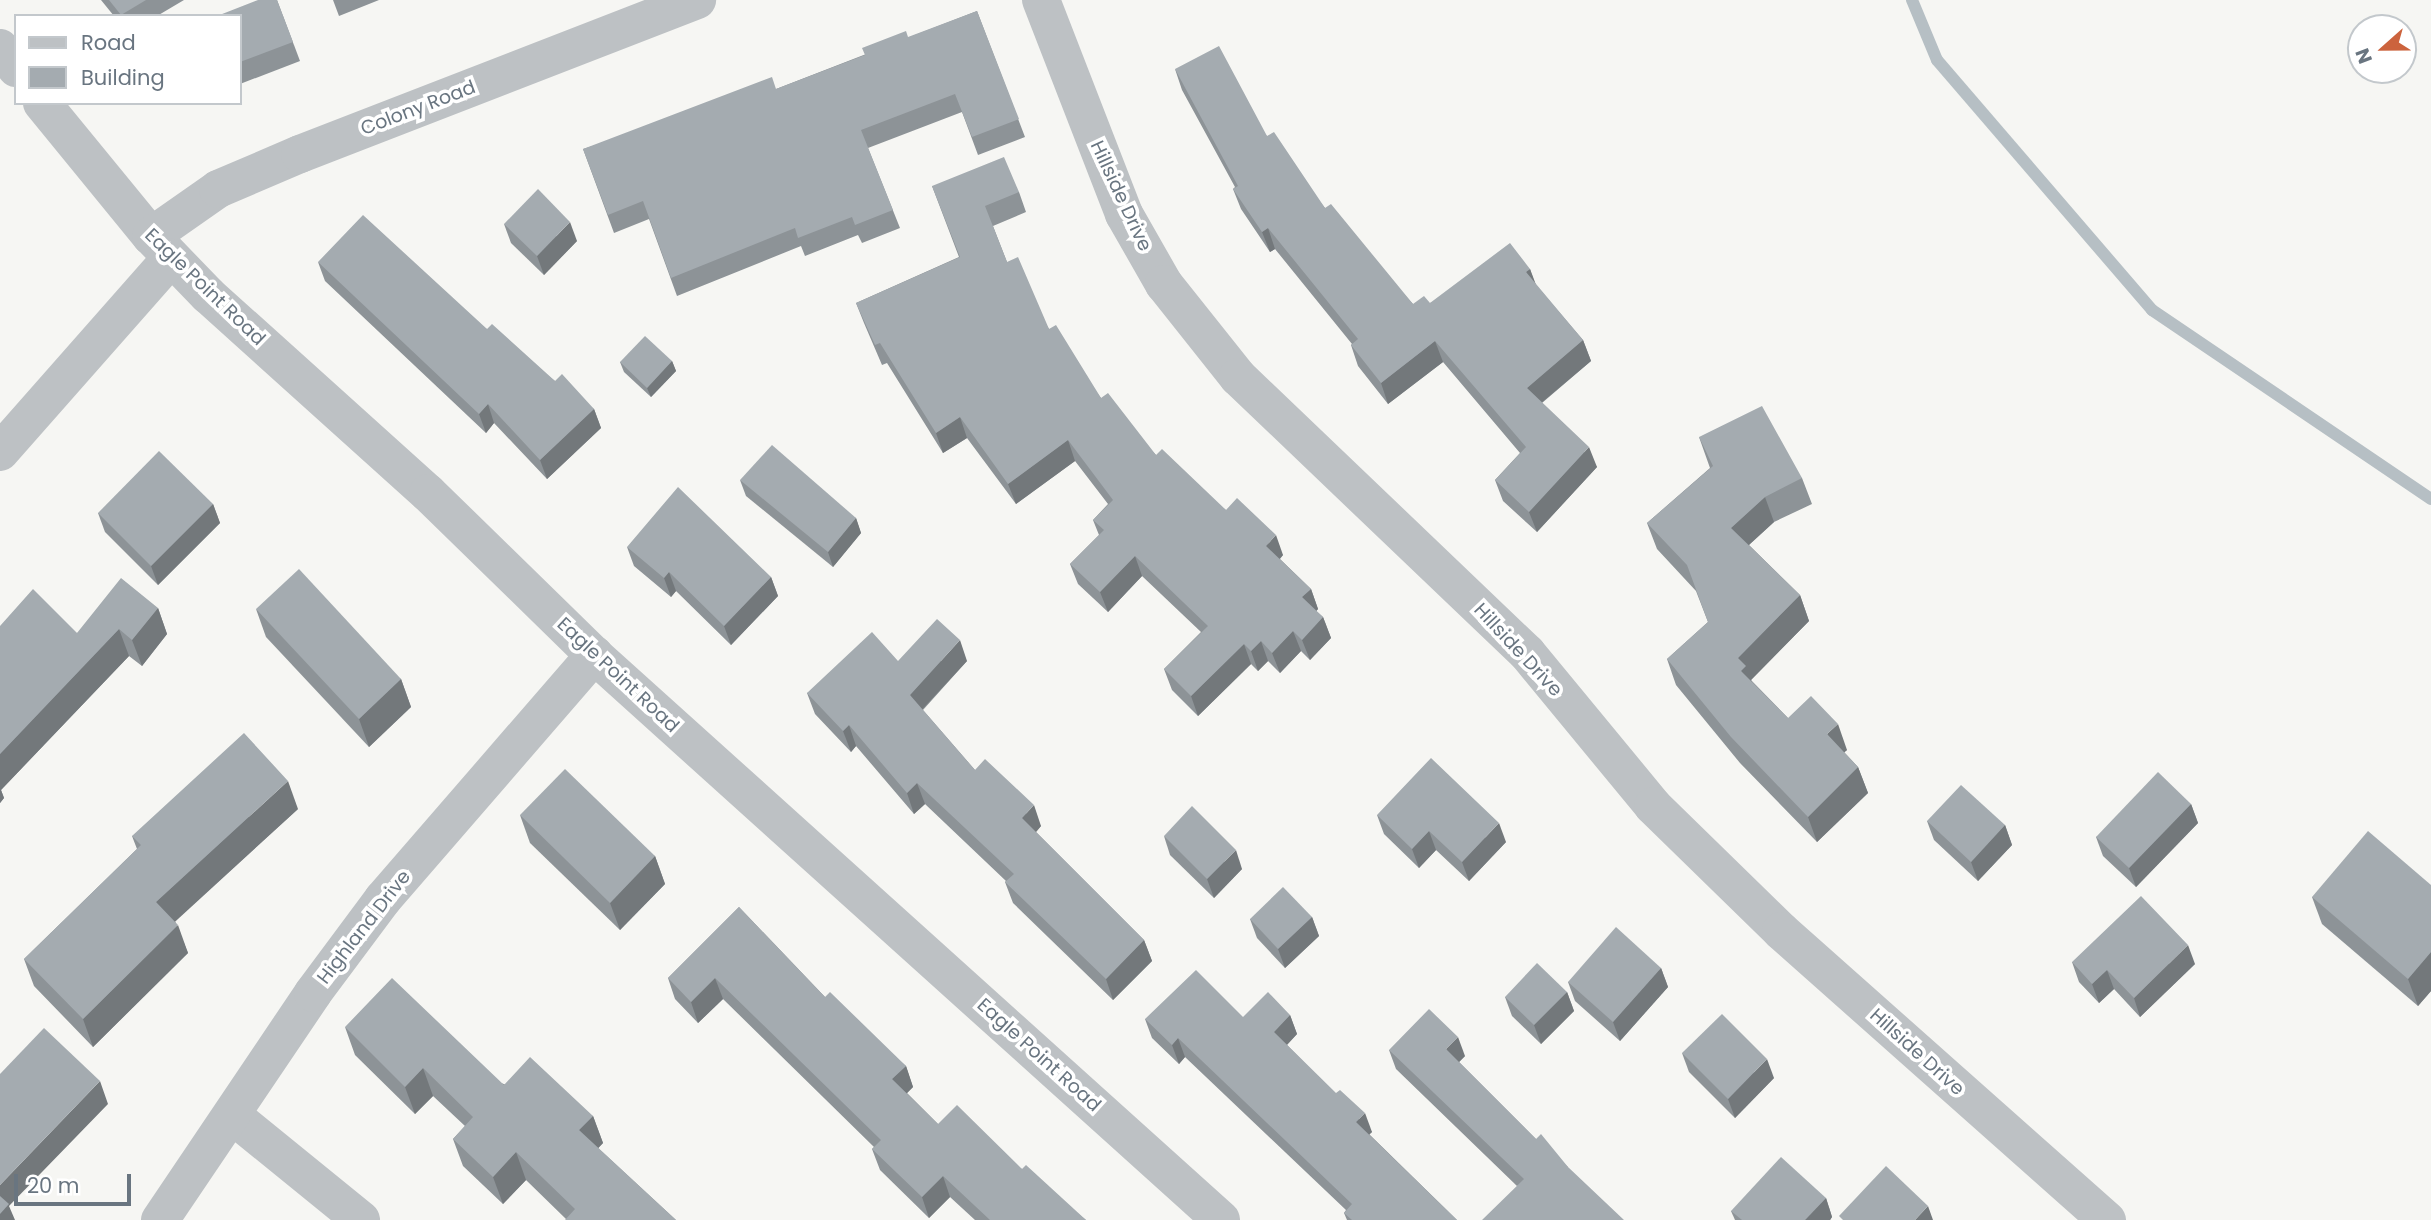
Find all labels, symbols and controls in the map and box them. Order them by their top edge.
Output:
legend [14,14,242,105]
north arrow [2347,14,2417,84]
text: Road [81,28,136,57]
text: N [2349,44,2379,68]
text: Building [81,63,165,92]
street label: Colony Road [357,76,479,140]
street label: Hillside Drive [1086,137,1156,255]
street label: Eagle Point Road [140,224,270,350]
street label: Hillside Drive [1469,599,1567,701]
street label: Eagle Point Road [552,613,684,737]
street label: Highland Drive [313,866,415,988]
street label: Eagle Point Road [973,994,1105,1116]
street label: Hillside Drive [1865,1004,1969,1100]
scale bar [18,1160,135,1204]
text: 20 m [27,1171,80,1200]

